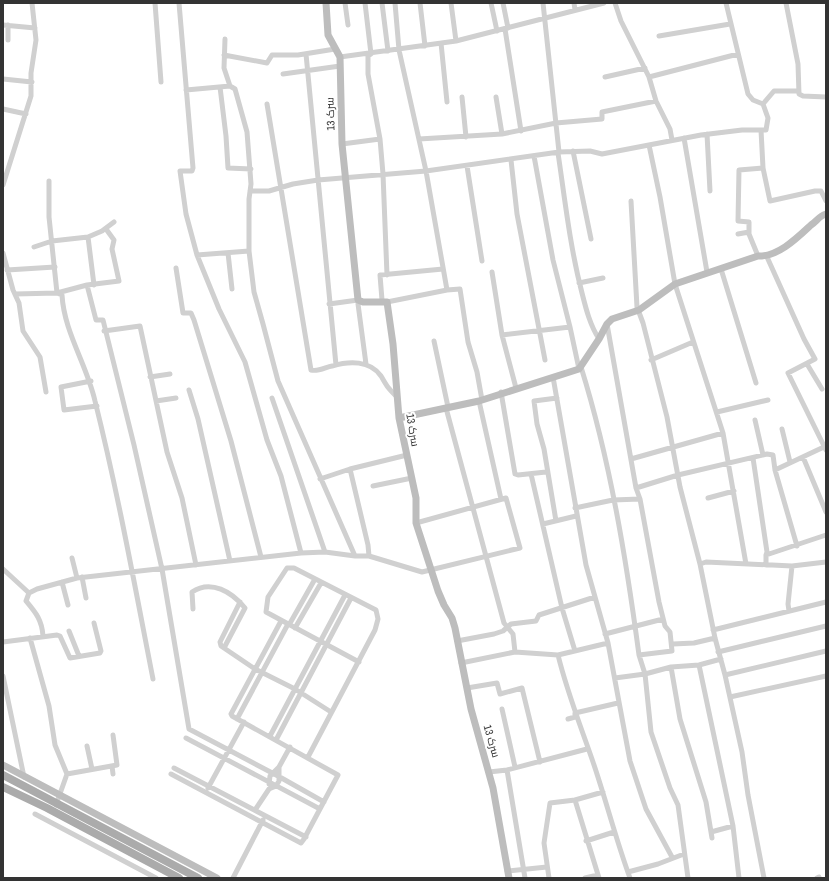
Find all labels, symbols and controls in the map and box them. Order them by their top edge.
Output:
street label: سرک 13 [322,97,338,131]
street label: سرک 13 [403,412,423,448]
street label: سرک 13 [481,723,503,759]

